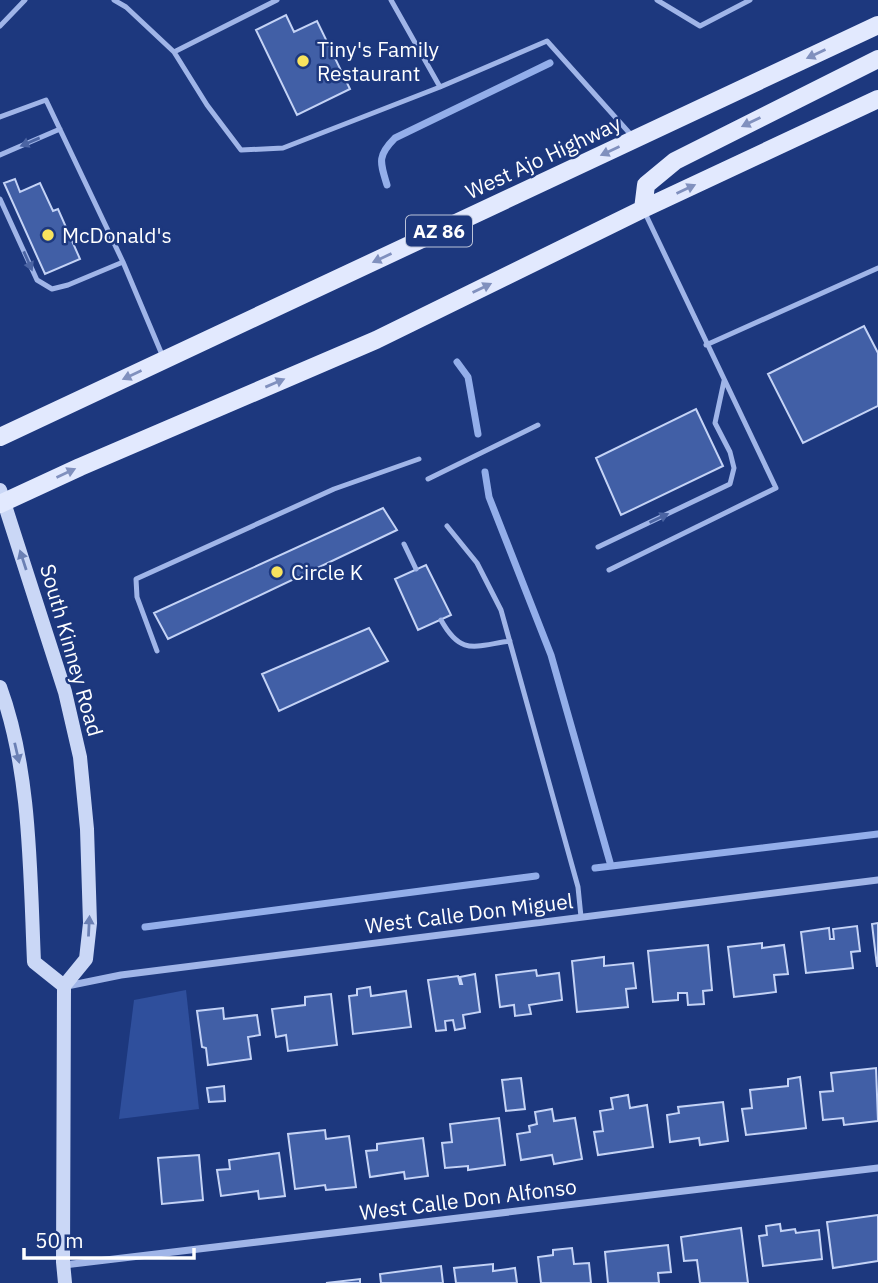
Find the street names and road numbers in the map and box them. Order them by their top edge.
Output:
street label: West Ajo Highway [461,109,626,205]
road number: AZ 86 [406,216,472,246]
street label: South Kinney Road [34,561,110,739]
street label: West Calle Don Miguel [363,886,575,940]
street label: West Calle Don Alfonso [358,1172,578,1226]

